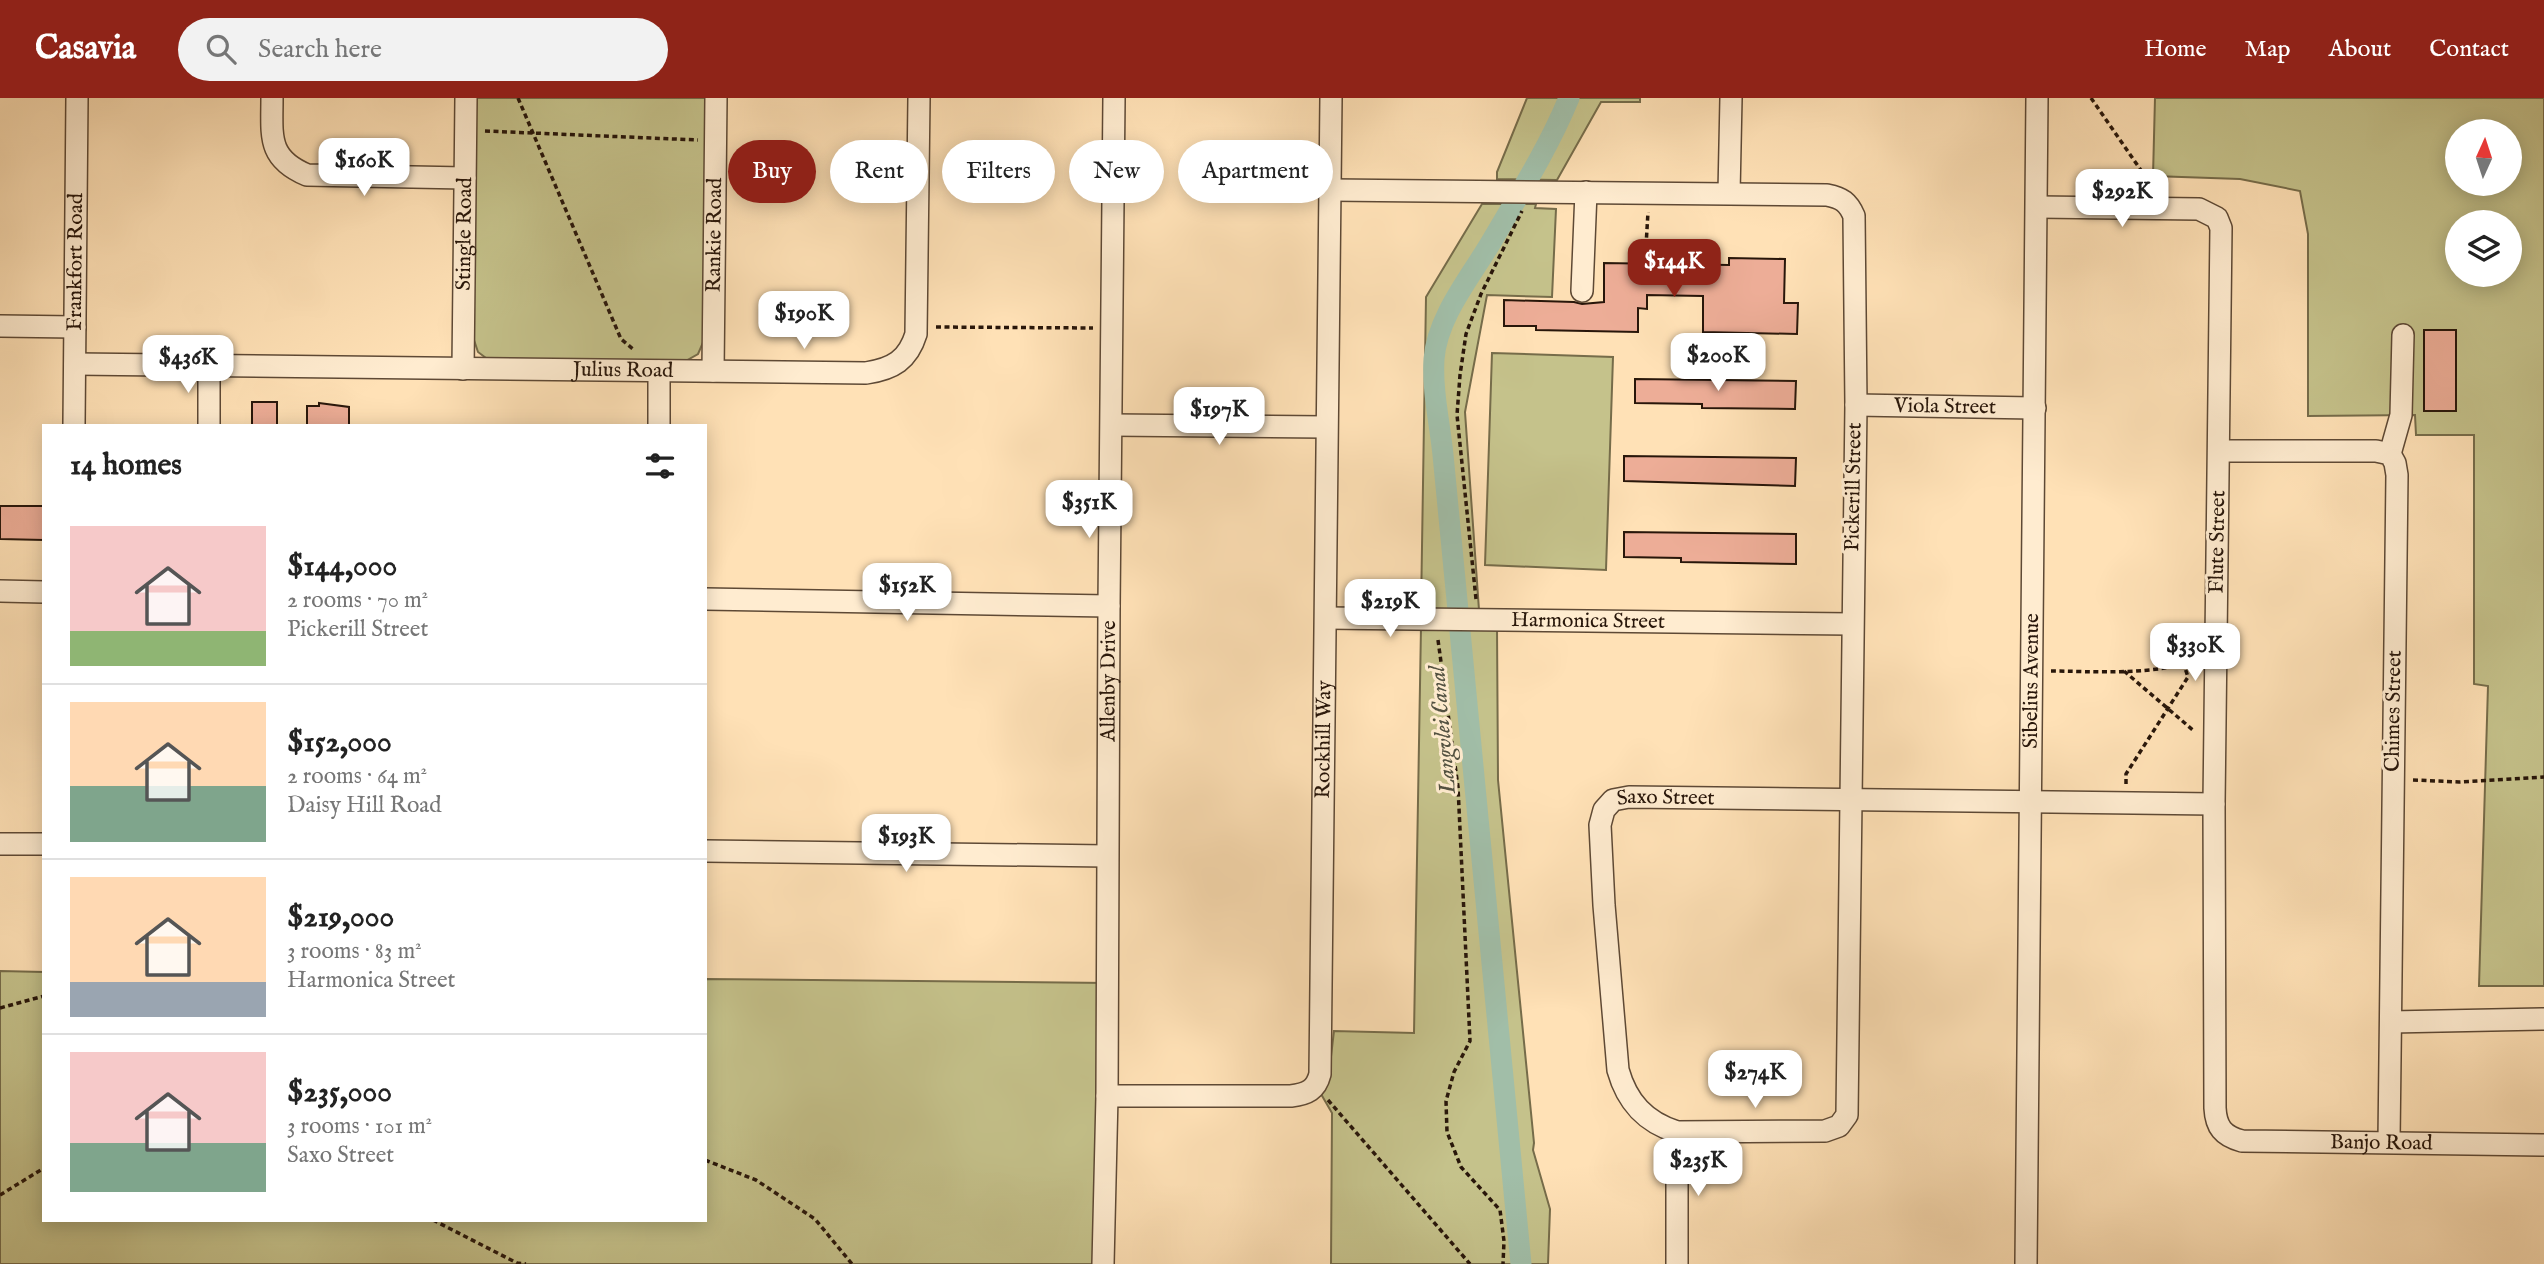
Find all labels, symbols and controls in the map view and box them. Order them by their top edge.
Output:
search box [178,18,668,81]
text: Casavia [35,28,136,70]
icon: search [202,30,240,68]
text: Search here [258,33,382,66]
text: Home [2144,34,2207,65]
text: Map [2245,34,2291,65]
text: About [2329,34,2391,65]
text: Contact [2429,34,2509,65]
north arrow [2445,119,2522,196]
map controls [2445,119,2522,287]
pin: $160K [315,139,413,198]
chip: Buy [728,140,816,203]
chip: Rent [830,140,928,203]
chip: Filters [942,140,1055,203]
chip: New [1069,140,1164,203]
chip: Apartment [1178,140,1333,203]
text: $160K [335,146,393,175]
pin: $292K [2073,170,2171,229]
street label: Stingle Road [450,176,479,291]
street label: Rankie Road [700,177,729,292]
text: $292K [2092,177,2153,206]
street label: Frankfort Road [61,192,90,331]
button: layers [2445,210,2522,287]
pin: $144K [1625,240,1723,299]
text: $144K [1644,247,1704,276]
pin: $190K [755,292,853,351]
text: $190K [774,299,834,328]
pin: $200K [1669,334,1767,393]
pin: $436K [139,336,237,395]
text: $200K [1687,341,1749,370]
text: $436K [159,343,217,372]
street label: Julius Road [571,356,674,384]
pin: $197K [1170,388,1268,447]
street label: Viola Street [1893,392,1996,421]
text: $197K [1190,395,1248,424]
street label: Pickerill Street [1839,422,1869,552]
text: 14 homes [70,447,182,485]
icon: filters [641,447,679,485]
pin: $351K [1040,480,1138,540]
text: $351K [1062,488,1116,517]
street label: Flute Street [2204,490,2232,594]
text: $144,000 [287,548,397,586]
icon: home [126,554,210,638]
pin: $152K [858,564,956,623]
text: $152K [879,571,935,600]
pin: $219K [1341,580,1439,639]
text: 2 rooms · 70 m² [287,586,428,615]
text: $219K [1361,587,1419,616]
street label: Harmonica Street [1511,607,1665,635]
street label: Sibelius Avenue [2017,613,2046,749]
text: Pickerill Street [287,615,428,644]
street label: Allenby Drive [1095,620,1122,743]
pin: $330K [2146,624,2244,683]
text: $330K [2166,631,2224,660]
street label: Chimes Street [2379,650,2409,772]
water label: Langvlei Canal [1423,663,1464,796]
street label: Rockhill Way [1310,680,1338,799]
text: $152,000 [287,724,392,762]
icon: home [126,730,210,814]
text: 2 rooms · 64 m² [287,762,427,791]
street label: Saxo Street [1614,783,1715,813]
text: Daisy Hill Road [287,791,442,820]
pin: $193K [857,814,955,874]
text: $193K [878,822,934,851]
text: $219,000 [287,899,394,937]
icon: home [126,905,210,989]
text: 3 rooms · 83 m² [287,937,422,966]
text: Harmonica Street [287,966,455,995]
pin: $274K [1706,1051,1804,1110]
text: $274K [1724,1058,1786,1087]
text: $235,000 [287,1074,392,1112]
icon: home [126,1080,210,1164]
text: 3 rooms · 101 m² [287,1112,432,1141]
street label: Banjo Road [2330,1129,2434,1157]
pin: $235K [1649,1138,1747,1198]
text: Saxo Street [287,1141,394,1170]
text: $235K [1669,1146,1727,1175]

